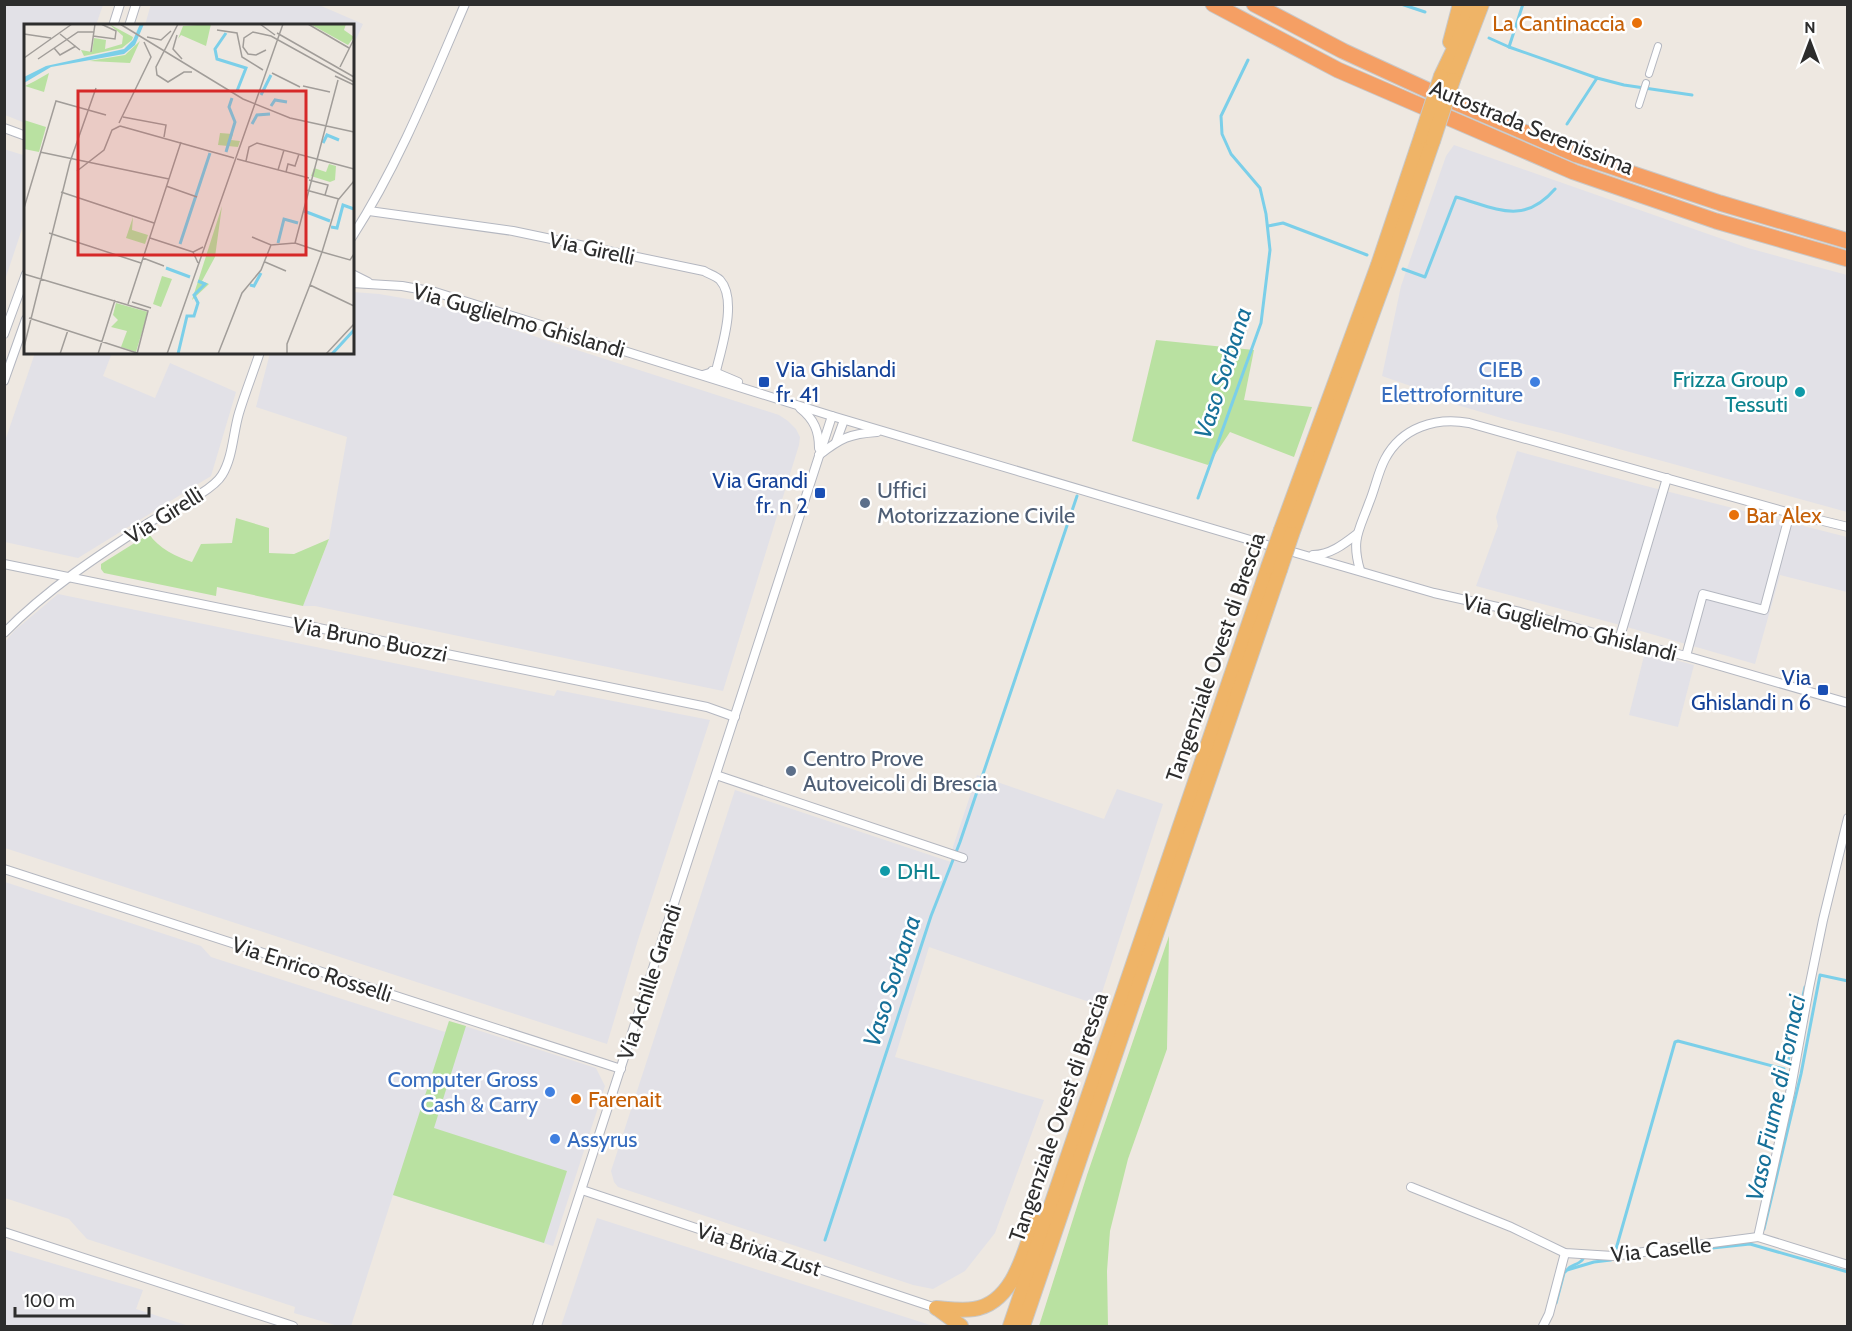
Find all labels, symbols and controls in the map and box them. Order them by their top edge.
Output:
place label: La Cantinaccia [1492,10,1625,37]
north arrow [1780,12,1840,72]
marker: La Cantinaccia [1630,16,1644,30]
text: N [1804,18,1816,37]
inset map [24,24,354,354]
street label: Autostrada Serenissima [1426,74,1638,181]
street label: Via Girelli [547,226,637,271]
street label: Via Guglielmo Ghislandi [410,277,628,364]
water label: Vaso Sorbana [1188,304,1257,442]
place label: Via Ghislandi fr. 41 [776,356,896,408]
place label: CIEB Elettroforniture [1381,356,1523,408]
place label: Frizza Group Tessuti [1672,366,1788,418]
marker: Via Ghislandi fr. 41 [757,375,771,389]
marker: CIEB Elettroforniture [1528,375,1542,389]
marker: Frizza Group Tessuti [1793,385,1807,399]
place label: Via Grandi fr. n 2 [712,467,808,519]
place label: Uffici Motorizzazione Civile [877,477,1075,529]
street label: Via Girelli [120,481,208,550]
marker: Via Grandi fr. n 2 [813,486,827,500]
marker: Uffici Motorizzazione Civile [858,496,872,510]
place label: Bar Alex [1746,502,1822,529]
marker: Bar Alex [1727,508,1741,522]
street label: Tangenziale Ovest di Brescia [1160,528,1271,785]
street label: Via Guglielmo Ghislandi [1460,588,1680,667]
street label: Via Bruno Buozzi [290,611,450,668]
place label: Via Ghislandi n 6 [1691,664,1811,716]
marker: Via Ghislandi n 6 [1816,683,1830,697]
place label: Centro Prove Autoveicoli di Brescia [803,745,998,797]
marker: Centro Prove Autoveicoli di Brescia [784,764,798,778]
place label: DHL [897,858,940,885]
marker: DHL [878,864,892,878]
street label: Via Achille Grandi [612,901,687,1063]
water label: Vaso Sorbana [857,912,926,1050]
street label: Via Enrico Rosselli [228,931,395,1008]
street label: Tangenziale Ovest di Brescia [1003,988,1114,1245]
water label: Vaso Fiume di Fornaci [1739,991,1812,1204]
place label: Computer Gross Cash & Carry [387,1066,538,1118]
marker: Computer Gross Cash & Carry [543,1085,557,1099]
place label: Farenait [588,1086,662,1113]
marker: Farenait [569,1092,583,1106]
place label: Assyrus [567,1126,637,1153]
marker: Assyrus [548,1132,562,1146]
street label: Via Brixia Zust [693,1217,825,1282]
street label: Via Caselle [1610,1231,1712,1268]
scale bar [15,1280,148,1318]
text: 100 m [24,1290,75,1312]

